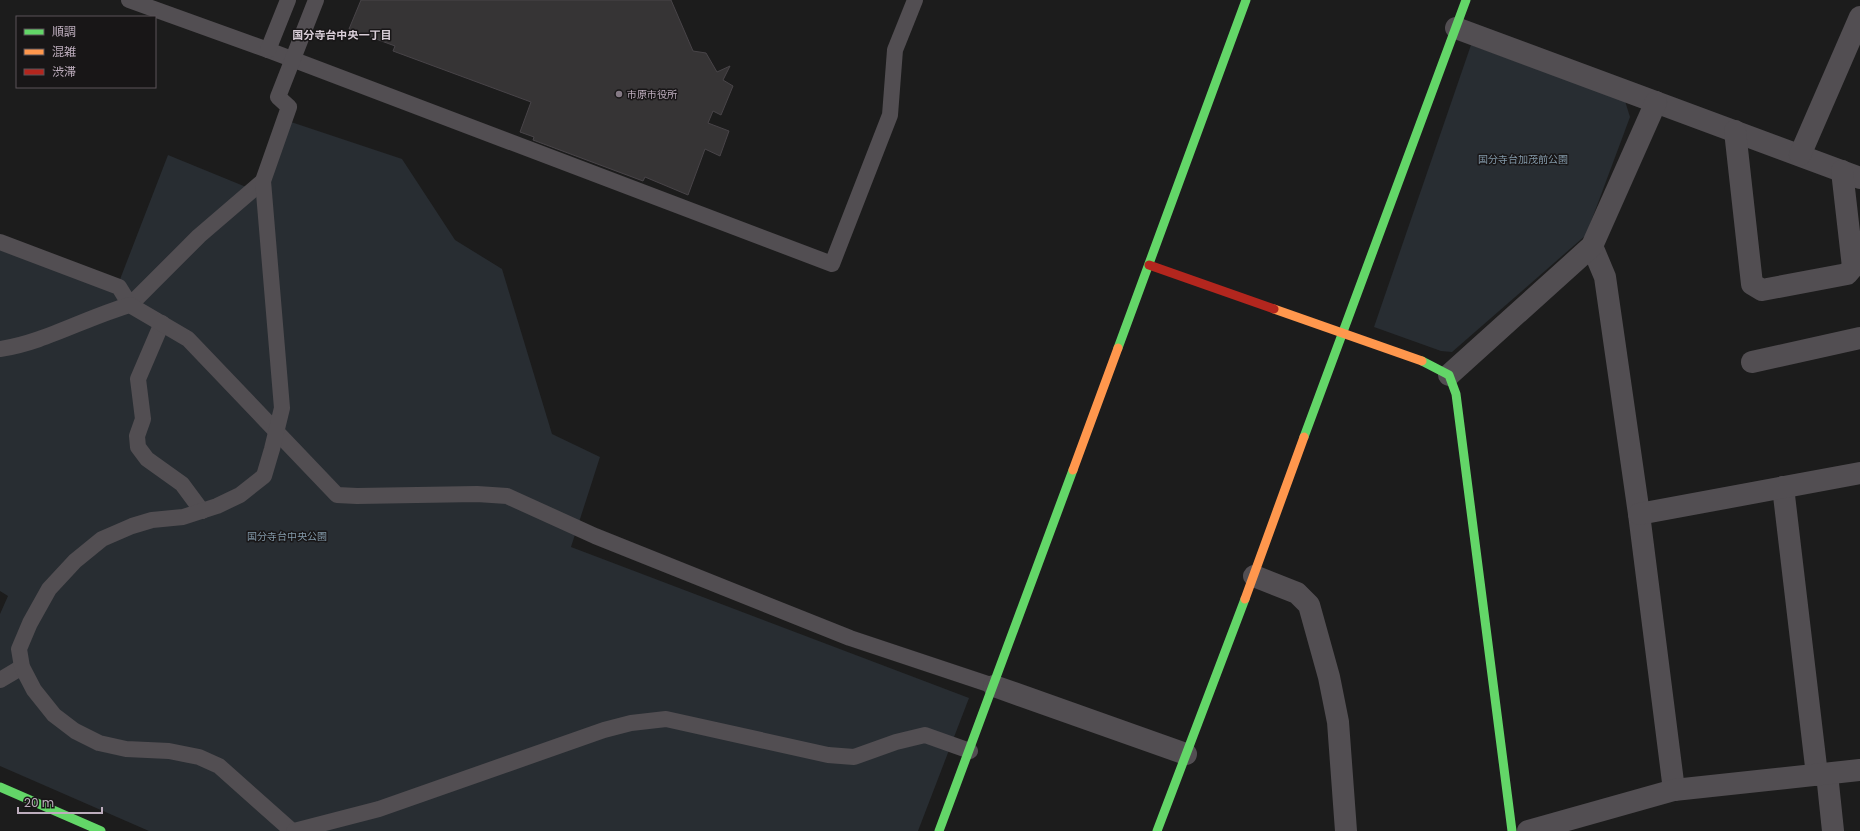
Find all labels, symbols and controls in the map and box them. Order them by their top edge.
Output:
legend [16,16,156,88]
text: 順調 [52,23,76,40]
district label: 国分寺台中央一丁目 [293,27,392,43]
text: 混雑 [52,43,76,60]
text: 渋滞 [52,63,76,80]
place label: 市原市役所 [627,87,677,102]
marker: 市原市役所 [614,89,624,99]
park label: 国分寺台加茂前公園 [1478,152,1568,167]
park label: 国分寺台中央公園 [247,529,327,544]
scale bar [18,789,102,815]
text: 20 m [24,794,54,811]

